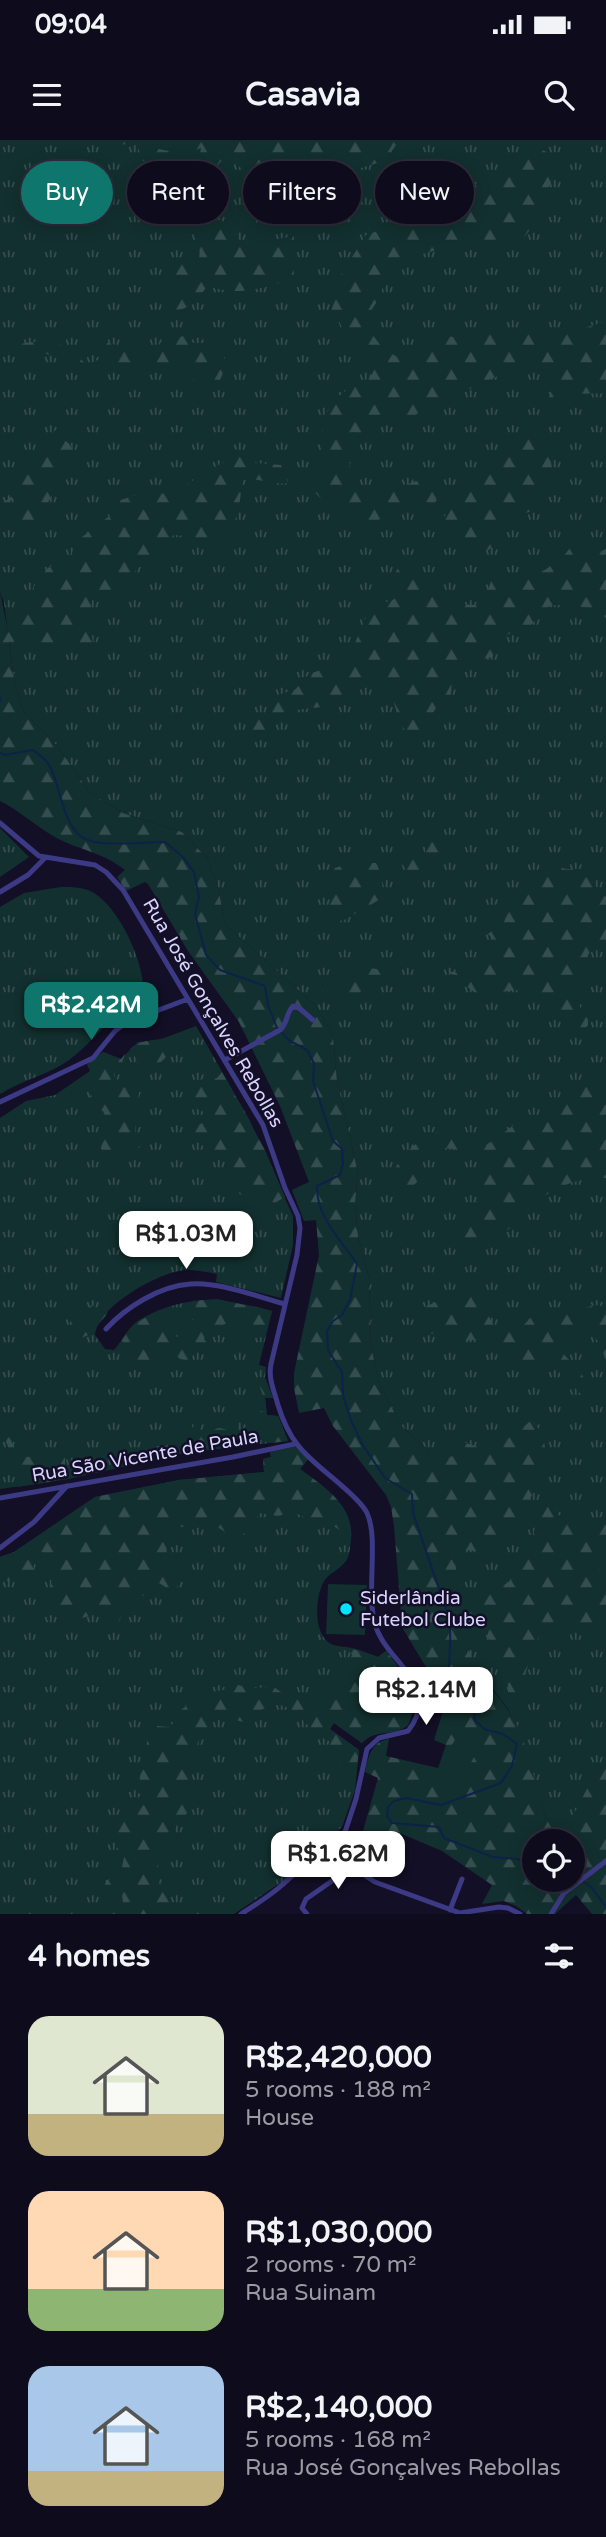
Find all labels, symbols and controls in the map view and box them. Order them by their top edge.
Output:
text: 09:04 [35,9,107,40]
icon: menu [28,76,66,114]
text: Casavia [245,76,361,114]
icon: search [540,76,578,114]
chip: Buy [21,161,113,224]
chip: Rent [127,161,229,224]
chip: Filters [243,161,361,224]
chip: New [375,161,474,224]
street label: Rua José Gonçalves Rebollas [138,895,288,1131]
pin: R$2.42M [26,982,156,1042]
text: R$2.42M [40,991,142,1019]
pin: R$1.03M [121,1212,251,1271]
text: R$1.03M [135,1220,237,1248]
street label: Rua São Vicente de Paula [30,1425,260,1487]
place label: Siderlândia Futebol Clube [360,1587,486,1631]
marker: Siderlândia Futebol Clube [338,1601,354,1617]
pin: R$2.14M [361,1668,491,1727]
text: R$2.14M [375,1676,477,1704]
map controls [522,1829,585,1892]
button: locate [522,1829,585,1892]
pin: R$1.62M [273,1832,403,1891]
text: R$1.62M [287,1840,389,1868]
icon: filters [540,1937,578,1975]
text: 4 homes [28,1938,150,1975]
text: R$2,420,000 [245,2039,432,2076]
icon: home [84,2044,168,2128]
text: 5 rooms · 188 m² [245,2076,431,2104]
text: House [245,2104,314,2132]
text: R$1,030,000 [245,2214,432,2251]
icon: home [84,2219,168,2303]
text: 2 rooms · 70 m² [245,2251,416,2279]
text: Rua Suinam [245,2279,376,2307]
text: R$2,140,000 [245,2389,432,2426]
icon: home [84,2394,168,2478]
text: 5 rooms · 168 m² [245,2426,431,2454]
text: Rua José Gonçalves Rebollas [245,2454,561,2482]

